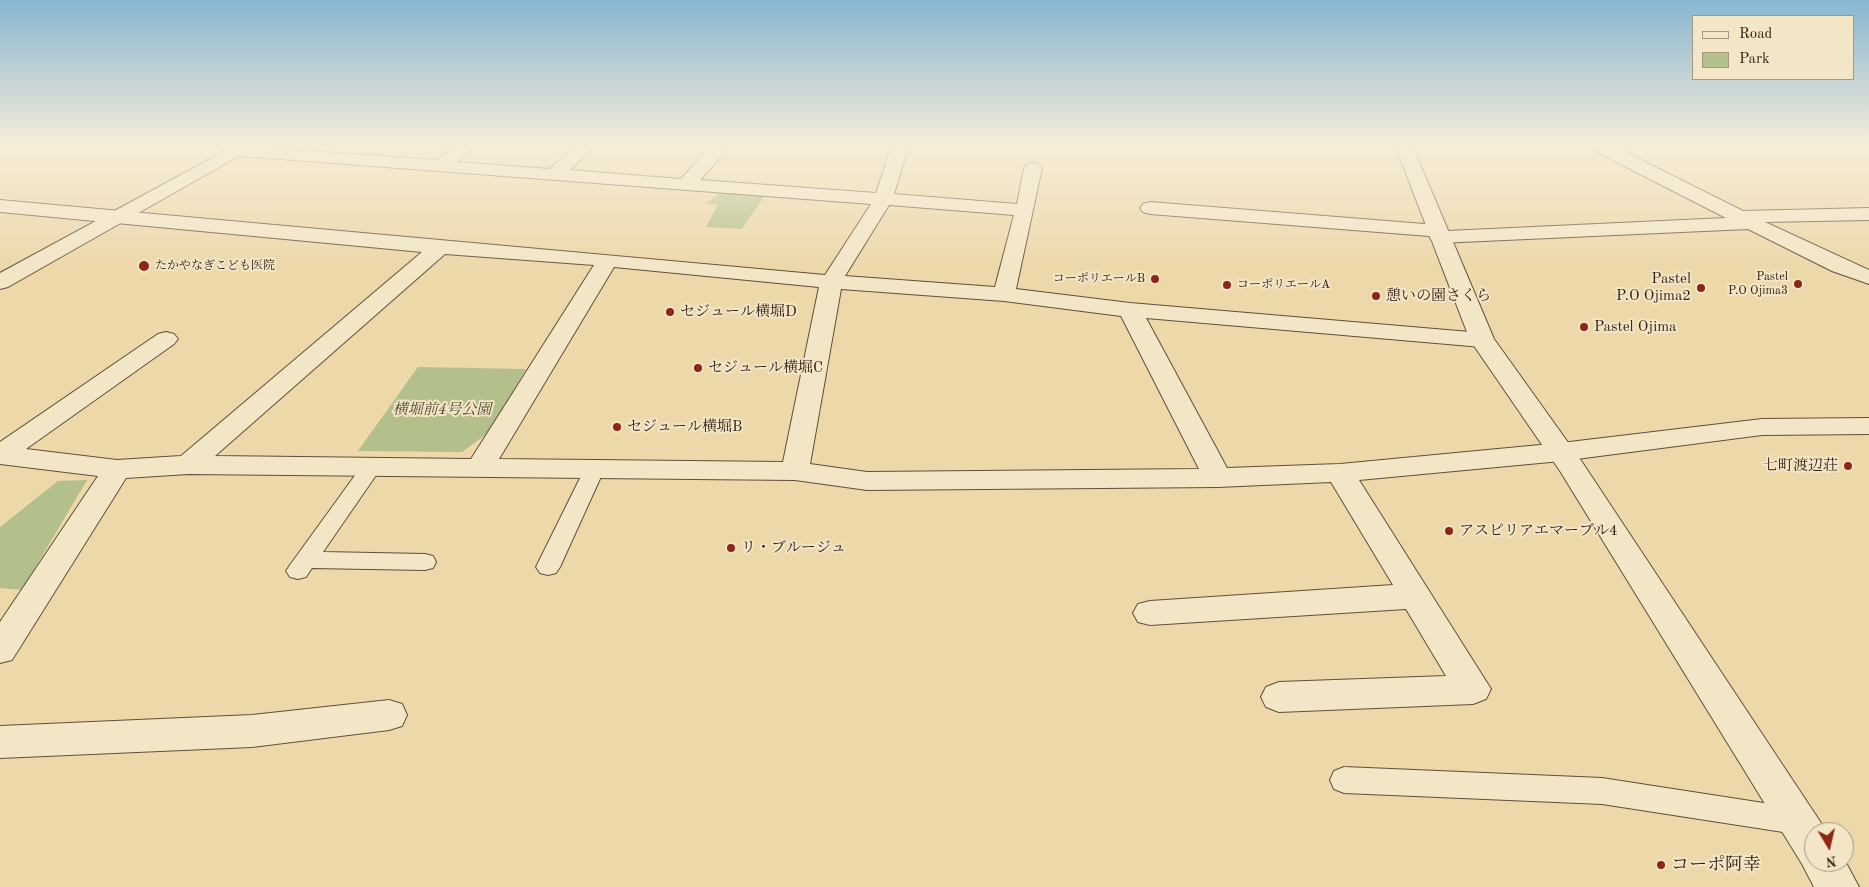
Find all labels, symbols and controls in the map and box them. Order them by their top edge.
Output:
legend [1692,15,1854,80]
text: Road [1739,27,1772,42]
text: Park [1739,52,1770,67]
marker: たかやなぎこども医院 [137,259,151,273]
place label: たかやなぎこども医院 [155,259,275,273]
place label: Pastel P.O Ojima2 [1616,270,1691,305]
place label: Pastel P.O Ojima3 [1728,270,1788,298]
place label: コーポリエールB [1053,272,1145,286]
marker: コーポリエールB [1149,273,1161,285]
place label: コーポリエールA [1237,278,1330,292]
marker: Pastel P.O Ojima3 [1792,278,1804,290]
marker: コーポリエールA [1221,279,1233,291]
marker: Pastel P.O Ojima2 [1695,282,1707,294]
place label: 憩いの園さくら [1386,287,1491,305]
marker: 憩いの園さくら [1370,290,1382,302]
place label: セジュール横堀D [680,303,797,321]
marker: セジュール横堀D [664,306,676,318]
place label: Pastel Ojima [1594,318,1677,336]
marker: Pastel Ojima [1578,321,1590,333]
place label: セジュール横堀C [708,359,823,377]
marker: セジュール横堀C [692,362,704,374]
park label: 横堀前4号公園 [393,401,491,419]
place label: セジュール横堀B [627,418,742,436]
marker: セジュール横堀B [611,421,623,433]
place label: 七町渡辺荘 [1763,457,1838,475]
marker: 七町渡辺荘 [1842,460,1854,472]
place label: アスピリアエマーブル4 [1459,522,1618,540]
marker: アスピリアエマーブル4 [1443,525,1455,537]
place label: リ・ブルージュ [741,539,846,557]
marker: リ・ブルージュ [725,542,737,554]
north arrow [1804,822,1854,872]
text: N [1825,853,1838,869]
place label: コーポ阿幸 [1671,854,1761,876]
marker: コーポ阿幸 [1655,859,1667,871]

